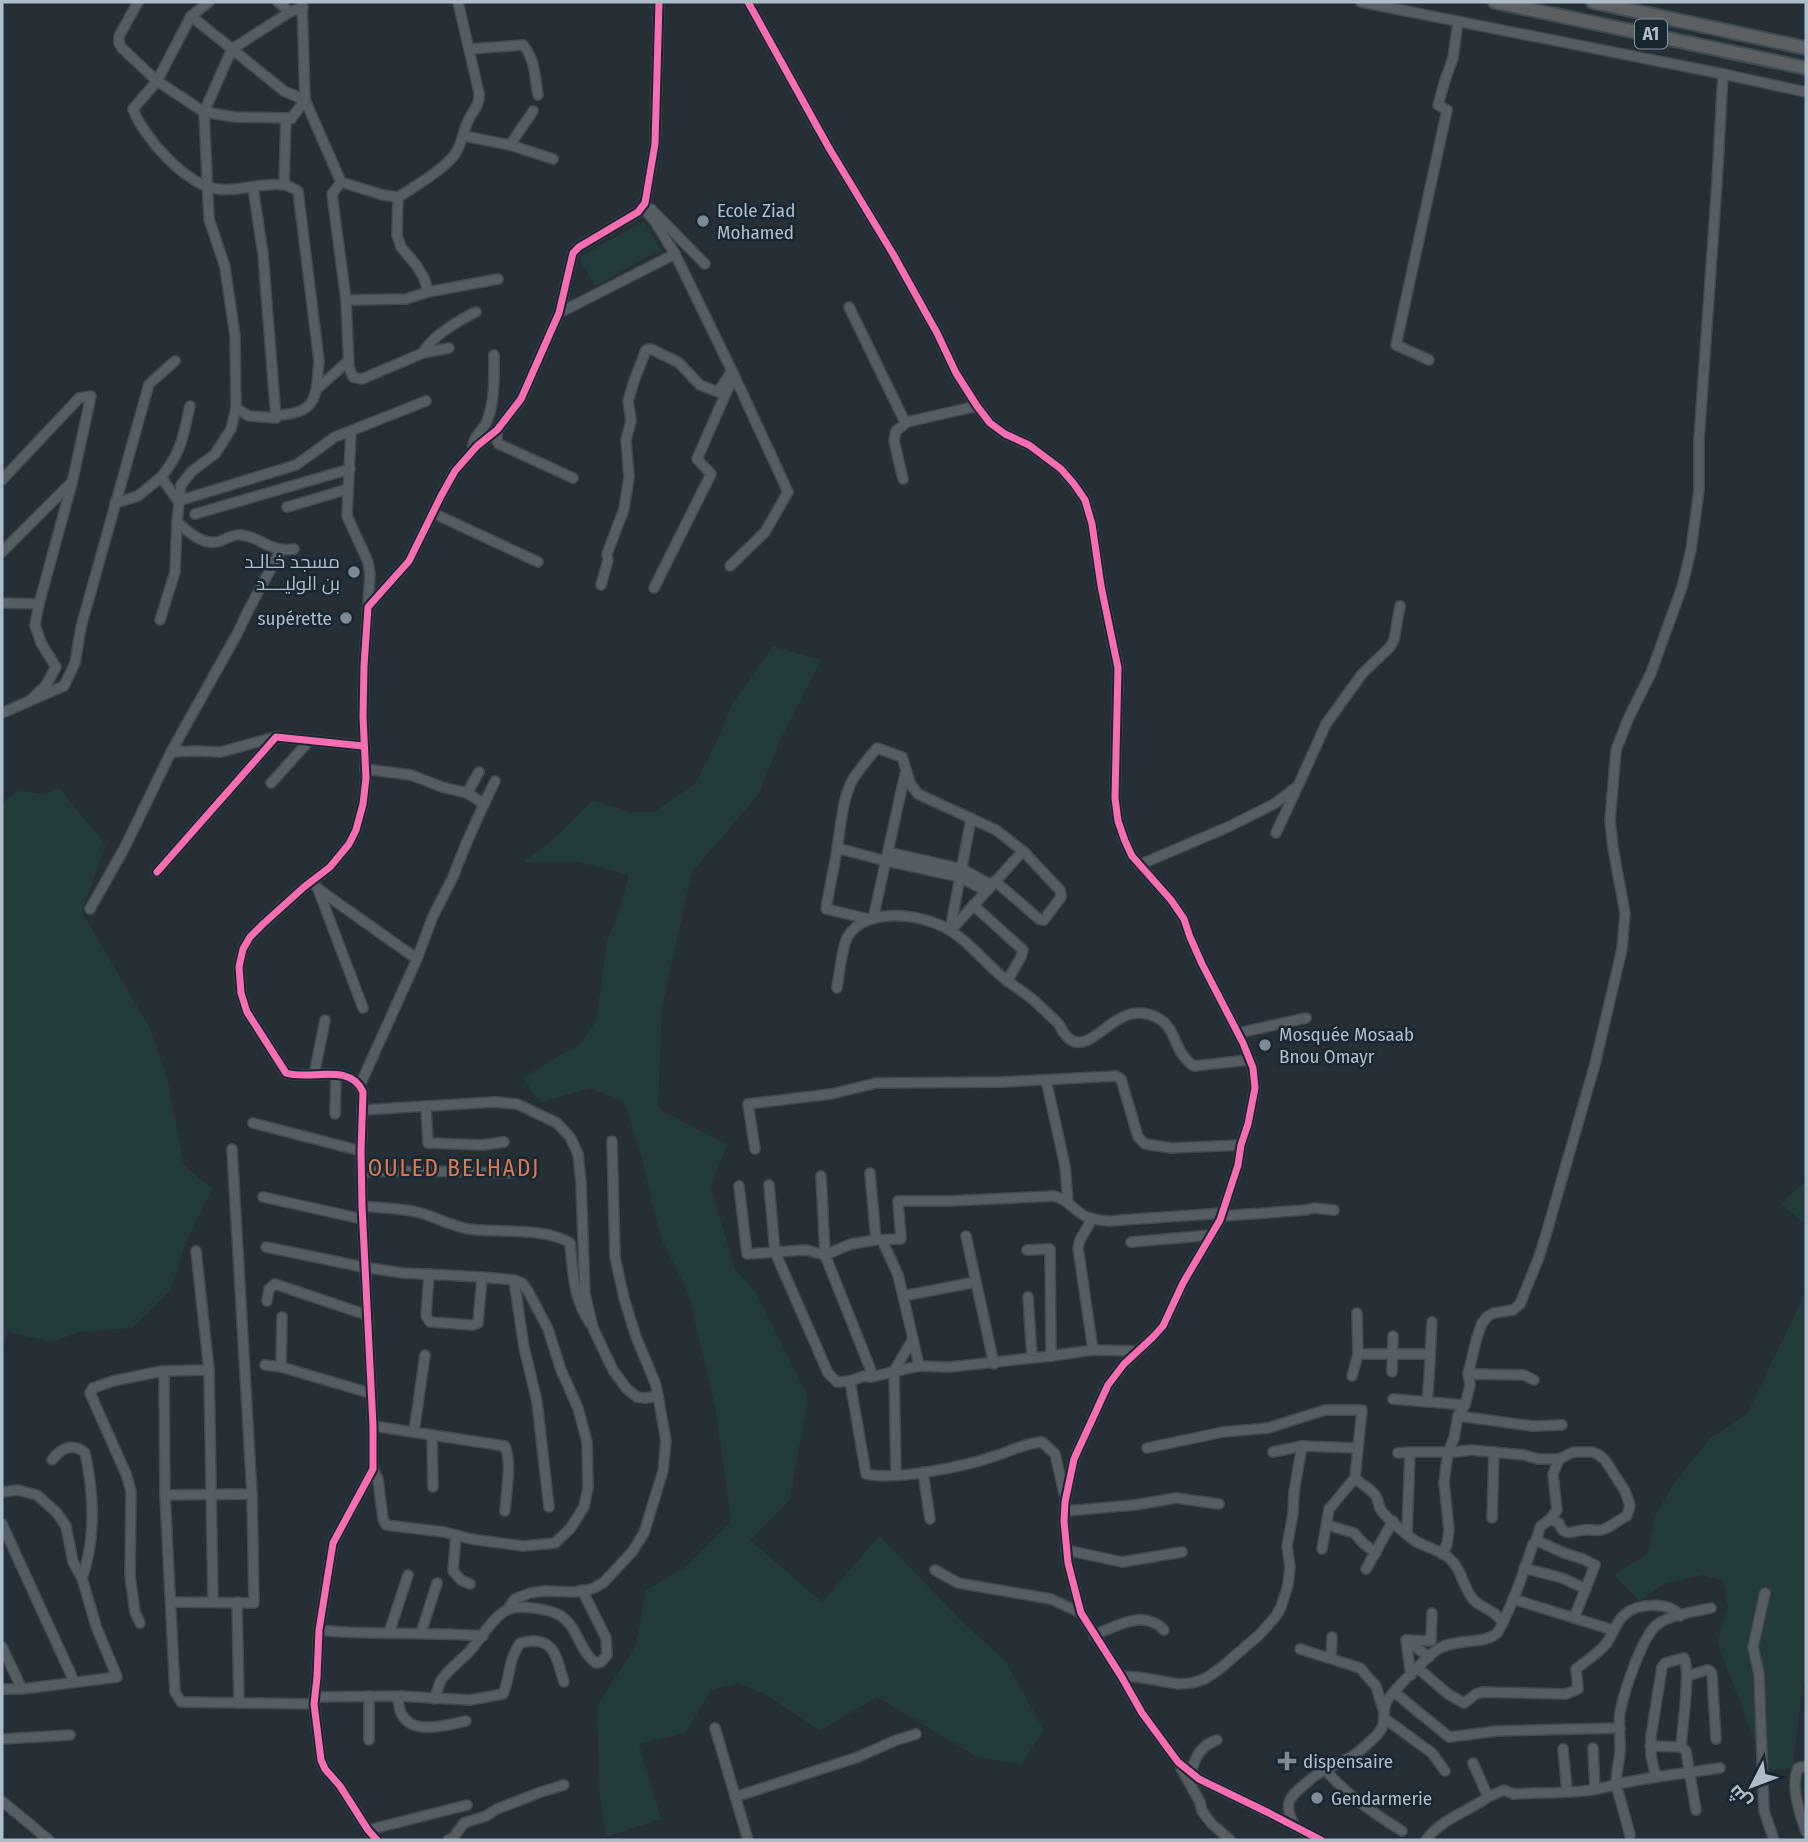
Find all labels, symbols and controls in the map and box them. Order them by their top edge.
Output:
road number: A1 [1635,19,1667,48]
place label: Ecole Ziad Mohamed [717,199,795,244]
marker: Ecole Ziad Mohamed [695,213,711,229]
place label: مسجد خـالـد بن الوليــــد [244,550,340,595]
marker: مسجد خـالـد بن الوليــــد [346,564,362,580]
place label: supérette [257,607,332,630]
marker: supérette [338,610,354,626]
place label: Mosquée Mosaab Bnou Omayr [1279,1023,1414,1068]
marker: Mosquée Mosaab Bnou Omayr [1257,1037,1273,1053]
district label: OULED BELHADJ [368,1154,540,1182]
place label: dispensaire [1303,1750,1393,1773]
marker: dispensaire [1277,1751,1297,1771]
north arrow [1717,1751,1787,1821]
text: ش [1723,1780,1756,1814]
place label: Gendarmerie [1331,1787,1432,1810]
marker: Gendarmerie [1309,1790,1325,1806]

